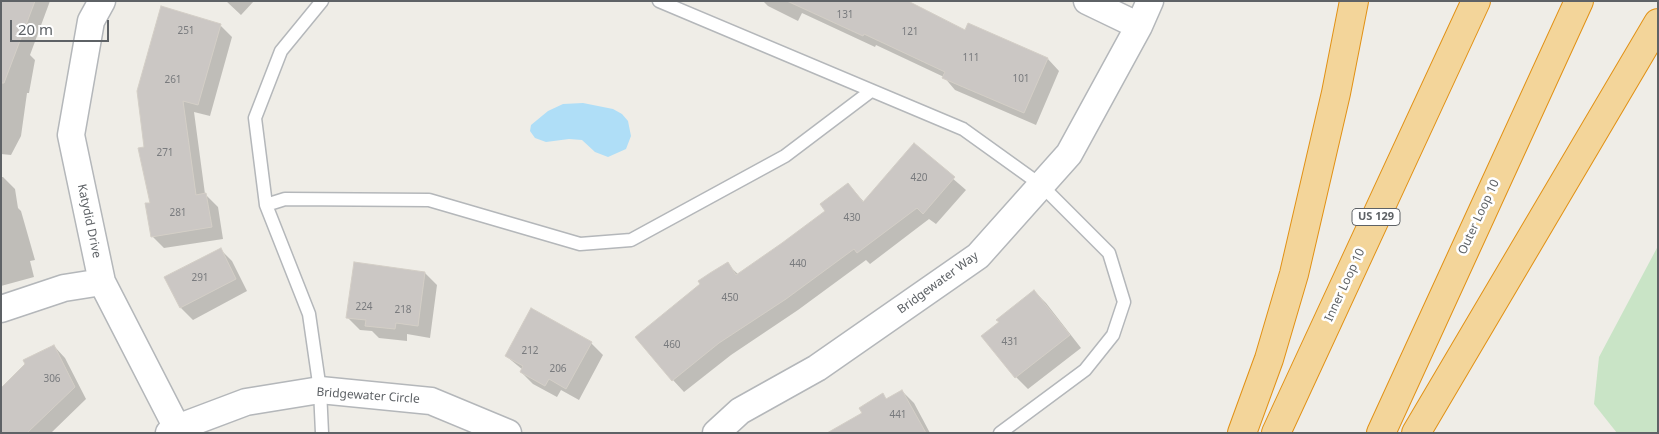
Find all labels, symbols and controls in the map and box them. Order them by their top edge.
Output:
house number: 131 [836,9,854,21]
scale bar [12,10,111,42]
text: 20 m [18,19,53,39]
house number: 251 [177,25,195,37]
house number: 121 [901,26,919,38]
house number: 111 [962,52,980,64]
house number: 101 [1012,73,1030,85]
house number: 261 [164,74,182,86]
house number: 271 [156,147,174,159]
house number: 420 [910,172,928,184]
street label: Outer Loop 10 [1455,177,1503,257]
street label: Katydid Drive [74,183,104,259]
house number: 281 [169,207,187,219]
road number: US 129 [1352,208,1400,226]
house number: 430 [843,212,861,224]
street label: Inner Loop 10 [1322,246,1368,324]
street label: Bridgewater Way [895,249,981,317]
house number: 440 [789,258,807,270]
house number: 291 [191,272,209,284]
house number: 450 [721,292,739,304]
house number: 224 [355,301,373,313]
house number: 218 [394,304,412,316]
house number: 431 [1001,336,1019,348]
house number: 460 [663,339,681,351]
house number: 212 [521,345,539,357]
house number: 206 [549,363,567,375]
house number: 306 [43,373,61,385]
street label: Bridgewater Circle [316,385,420,407]
house number: 441 [889,409,907,421]

